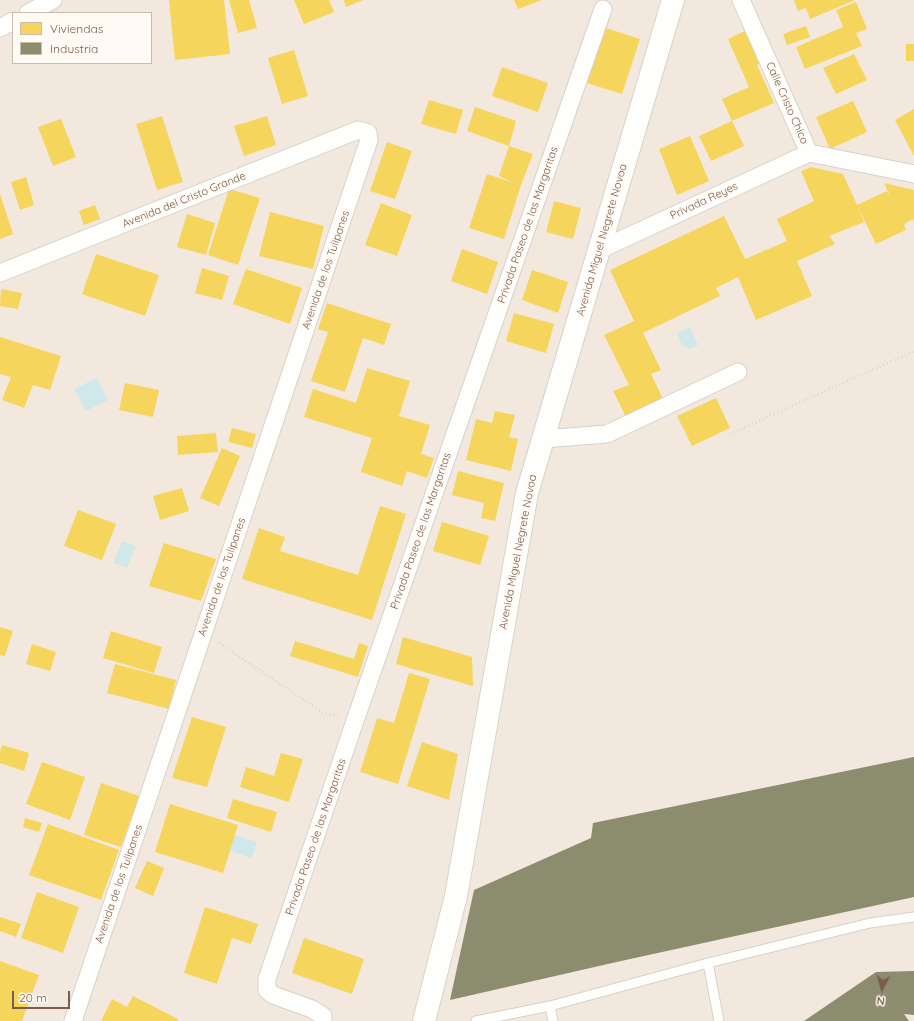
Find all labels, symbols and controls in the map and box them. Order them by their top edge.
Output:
legend [12,12,152,64]
text: Viviendas [50,21,103,36]
text: Industria [50,41,98,56]
street label: Calle Cristo Chico [763,60,811,146]
street label: Privada Paseo de las Margaritas [495,145,561,305]
street label: Avenida Miguel Negrete Novoa [574,162,630,318]
street label: Avenida del Cristo Grande [120,169,248,231]
street label: Privada Reyes [668,180,740,222]
street label: Avenida de los Tulipanes [299,209,353,331]
street label: Privada Paseo de las Margaritas [388,451,454,611]
street label: Avenida Miguel Negrete Novoa [496,473,540,631]
street label: Avenida de los Tulipanes [195,516,249,638]
street label: Privada Paseo de las Margaritas [283,757,349,917]
street label: Avenida de los Tulipanes [92,823,146,945]
north arrow [862,969,902,1009]
scale bar [14,983,72,1009]
text: 20 m [19,990,47,1005]
text: N [876,994,886,1008]

